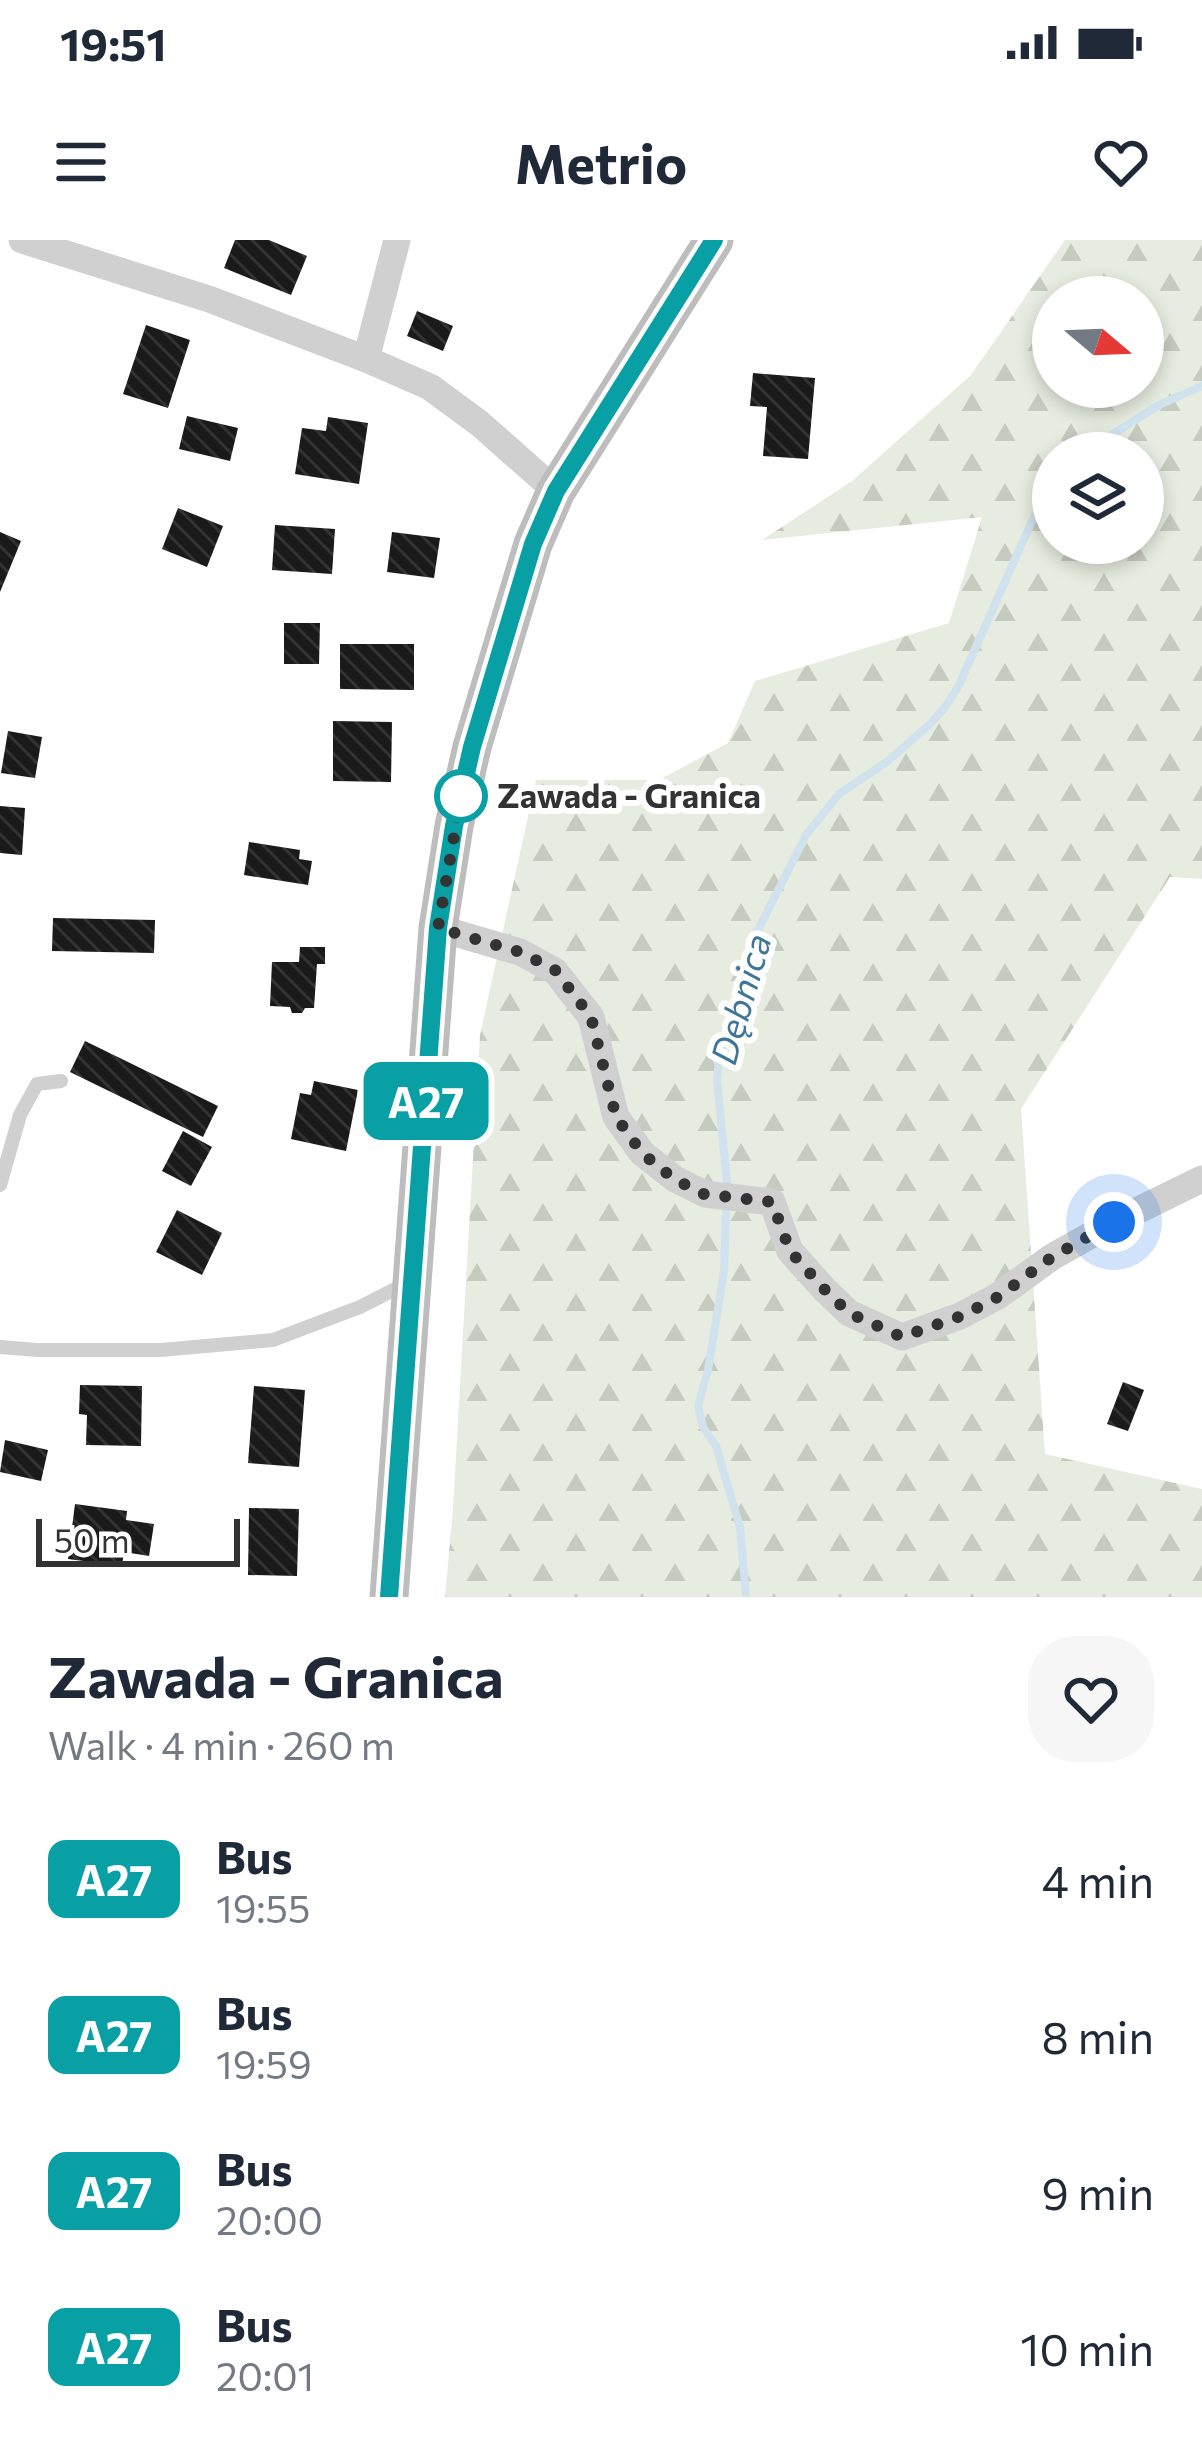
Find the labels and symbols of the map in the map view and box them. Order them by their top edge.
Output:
north arrow [1032,276,1164,408]
marker: Zawada - Granica [436,771,486,821]
place label: Zawada - Granica [497,774,761,815]
water label: Dębnica [700,928,779,1069]
line badge: A27 [357,1062,495,1140]
your location [1084,1192,1144,1252]
scale bar [36,1513,240,1566]

